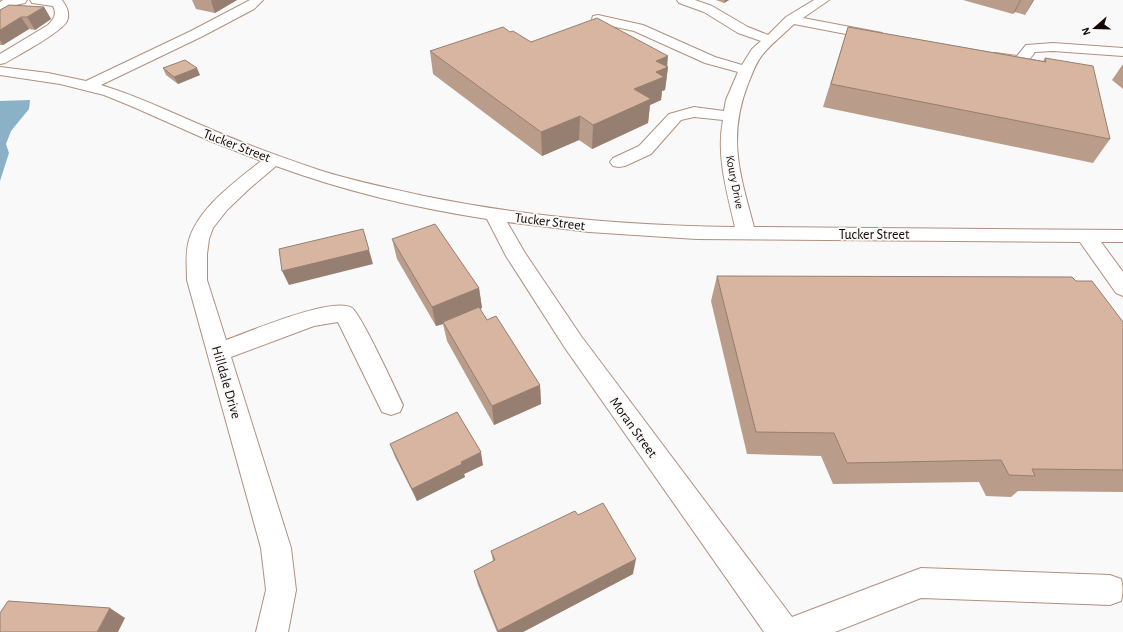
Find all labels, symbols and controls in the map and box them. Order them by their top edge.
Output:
north arrow [1075,8,1115,48]
text: N [1080,26,1093,37]
street label: Tucker Street [201,127,273,165]
street label: Koury Drive [723,154,746,210]
street label: Tucker Street [514,211,586,233]
street label: Tucker Street [839,228,910,242]
street label: Hilldale Drive [209,344,243,420]
street label: Moran Street [607,395,660,461]

